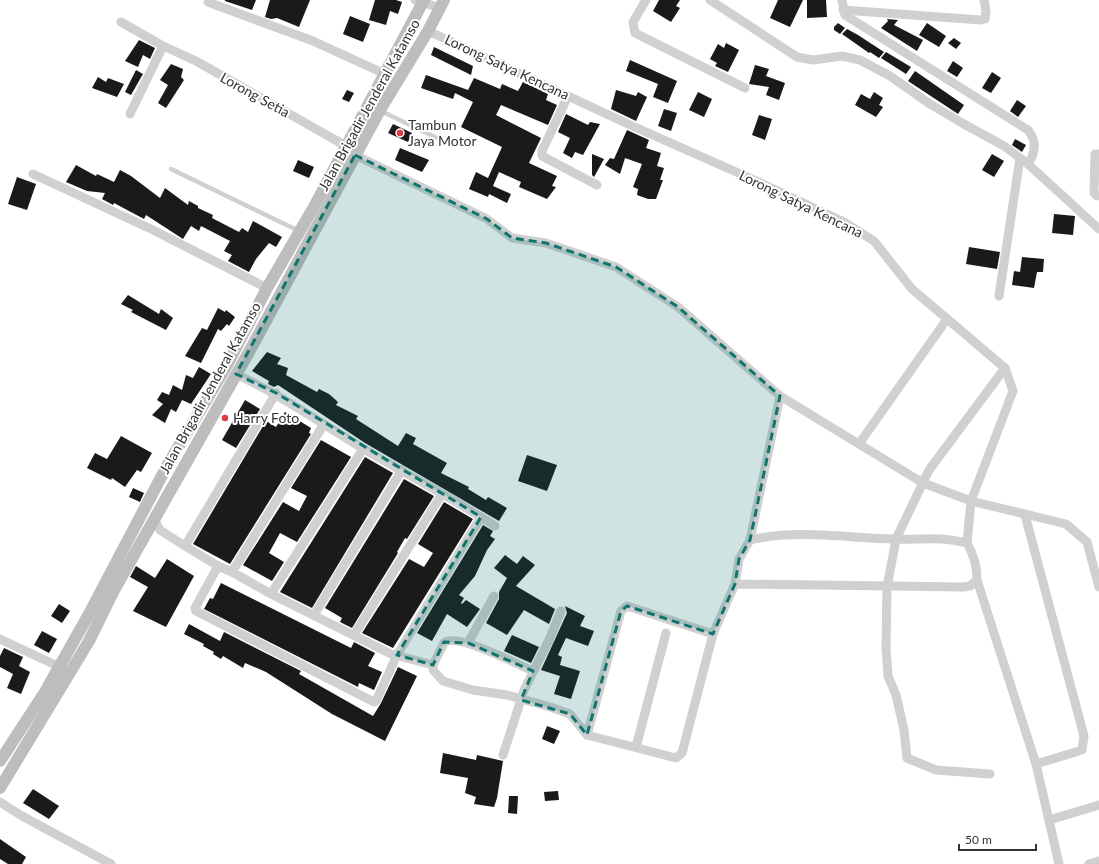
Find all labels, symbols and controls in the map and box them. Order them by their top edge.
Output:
street label: Jalan Brigadir Jenderal Katamso [314,16,423,194]
street label: Lorong Satya Kencana [442,30,572,103]
street label: Lorong Setia [218,69,293,121]
place label: Tambun Jaya Motor [408,116,477,149]
marker: Tambun Jaya Motor [395,128,405,138]
street label: Lorong Satya Kencana [737,166,866,241]
street label: Jalan Brigadir Jenderal Katamso [155,299,264,477]
place label: Harry Foto [233,409,299,426]
marker: Harry Foto [220,413,230,423]
scale bar [959,826,1036,852]
text: 50 m [965,832,992,847]

